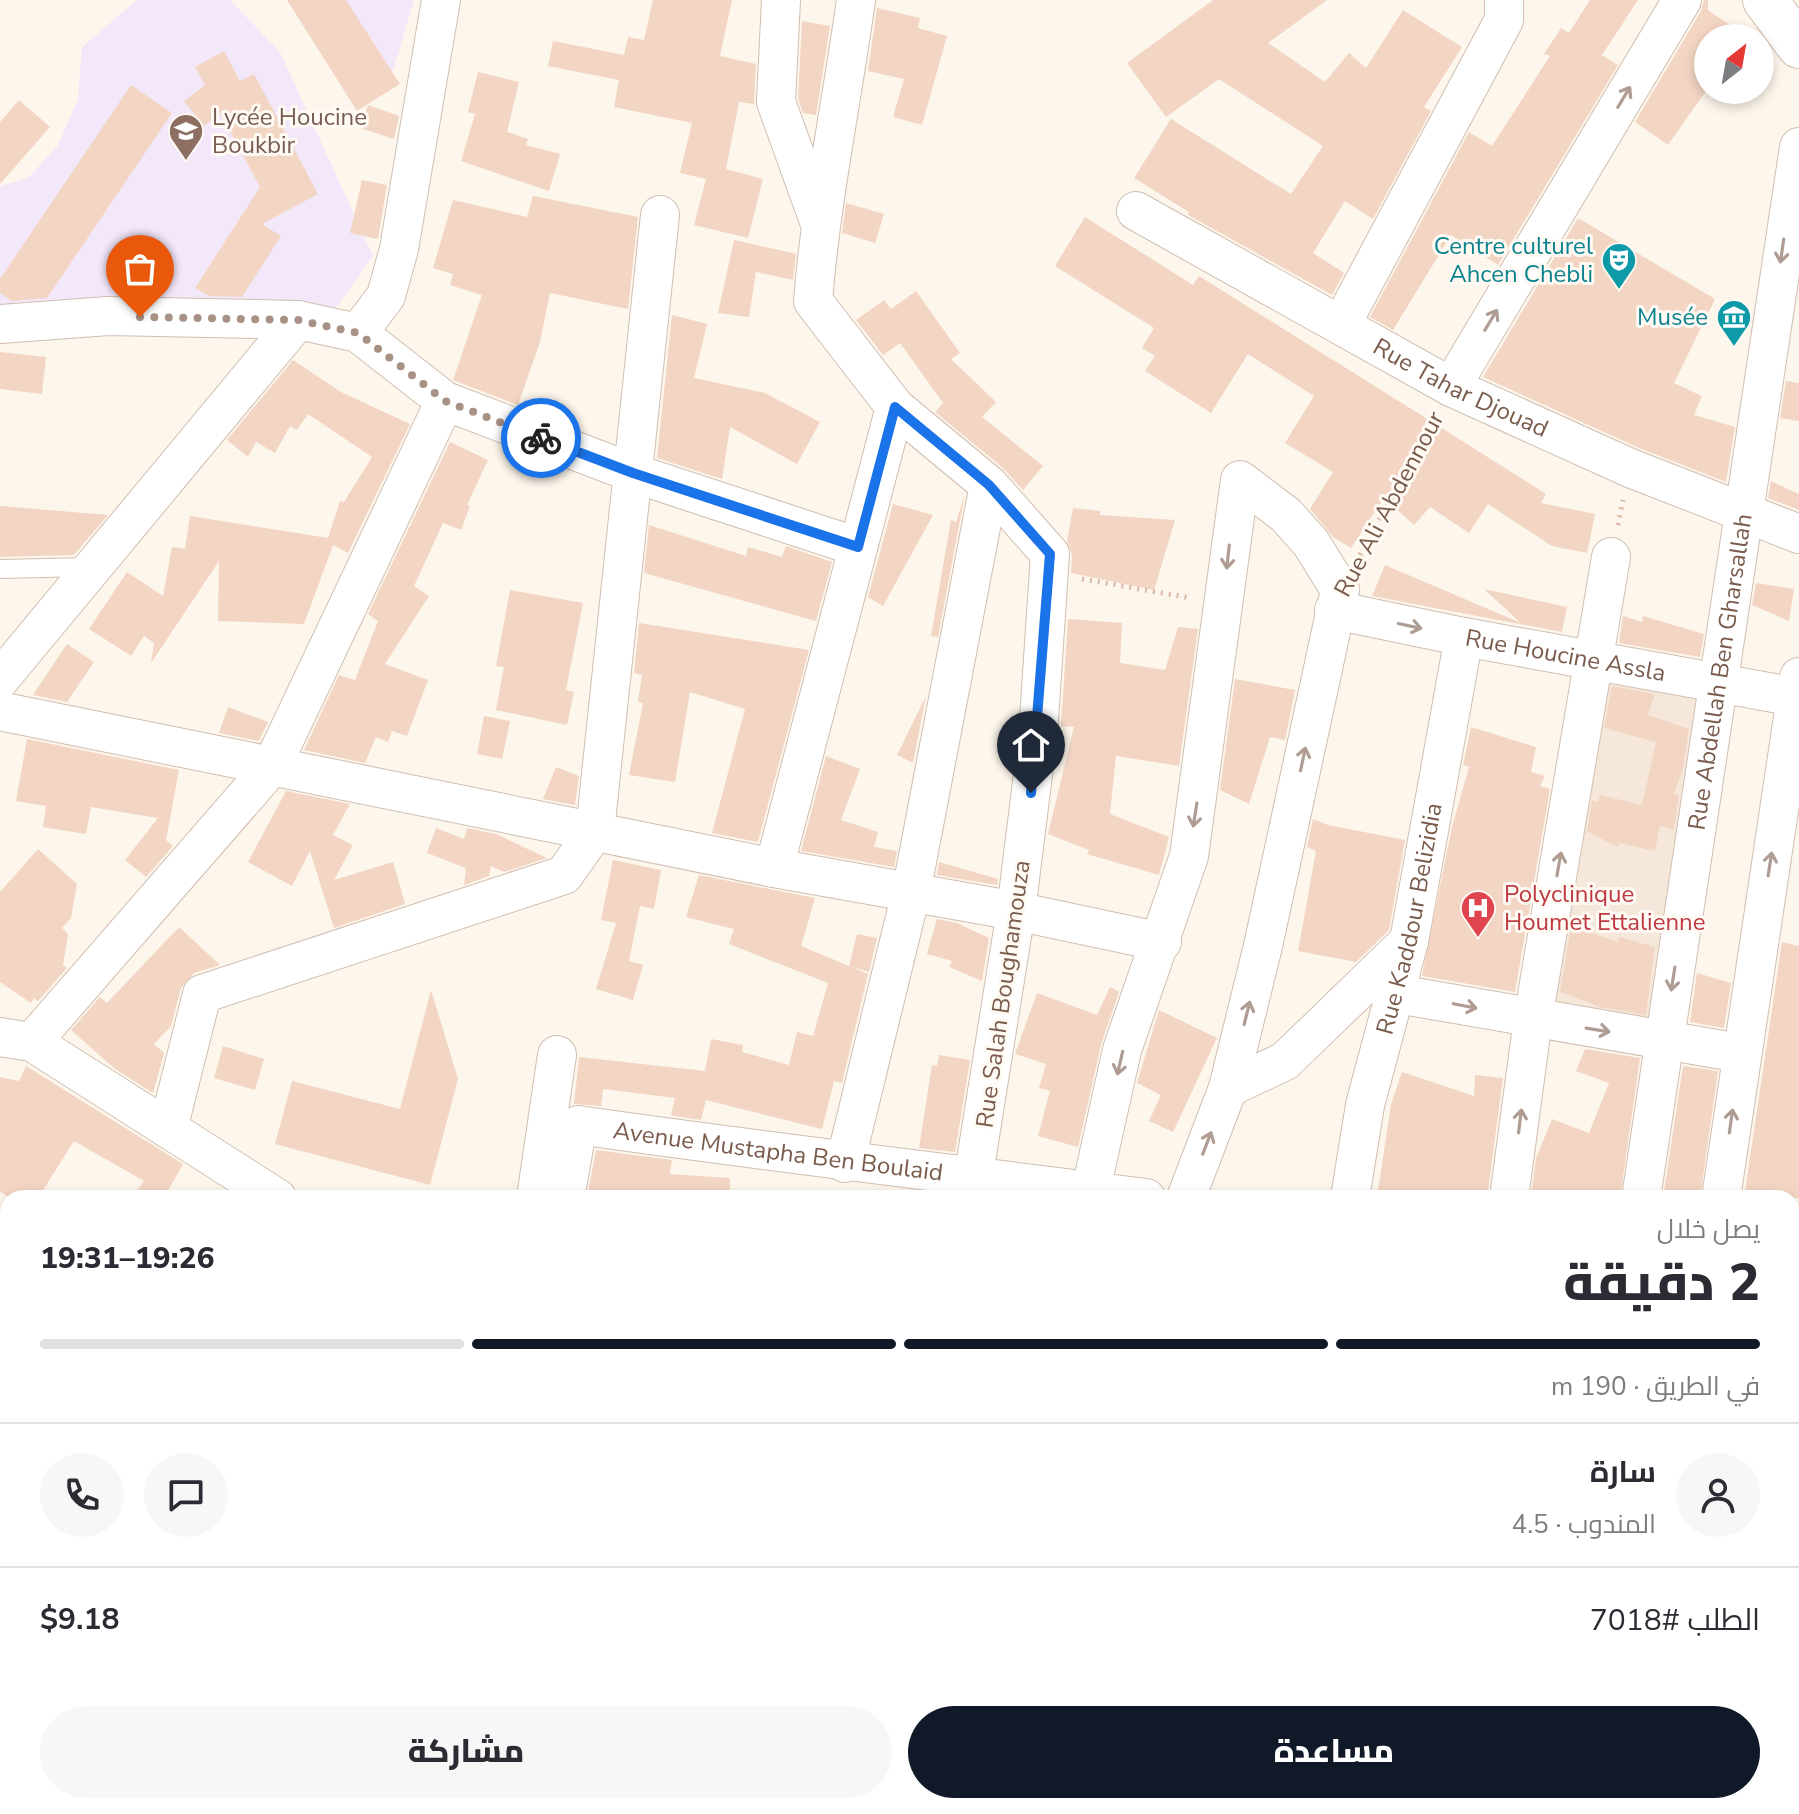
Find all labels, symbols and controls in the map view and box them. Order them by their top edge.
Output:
north arrow [1694,24,1774,104]
map controls [1694,24,1774,104]
one-way arrow [1616,86,1632,109]
place label: Lycée Houcine Boukbir [212,101,367,161]
school or university icon: Lycée Houcine Boukbir [167,112,205,162]
place label: Centre culturel Ahcen Chebli [1434,230,1593,290]
pin [106,235,174,317]
one-way arrow [1774,238,1789,263]
theatre icon: Centre culturel Ahcen Chebli [1600,241,1638,291]
icon: bag [118,247,162,291]
museum icon: Musée [1715,298,1753,348]
place label: Musée [1637,301,1708,333]
one-way arrow [1483,309,1499,332]
street label: Rue Tahar Djouad [1367,331,1553,445]
courier [501,398,581,478]
street label: Rue Ali Abdennour [1327,405,1452,602]
icon: bike [519,416,563,460]
street label: Rue Abdellah Ben Gharsallah [1681,512,1760,832]
one-way arrow [1220,544,1235,569]
one-way arrow [1397,619,1422,634]
street label: Rue Houcine Assla [1463,622,1668,689]
pin [997,711,1065,793]
icon: home [1009,723,1053,767]
one-way arrow [1296,746,1311,772]
street label: Rue Kaddour Belizidia [1369,800,1450,1038]
one-way arrow [1187,802,1202,827]
one-way arrow [1763,851,1778,877]
one-way arrow [1553,852,1568,877]
street label: Rue Salah Boughamouza [968,858,1038,1130]
place label: Polyclinique Houmet Ettalienne [1504,878,1706,938]
hospital icon: Polyclinique Houmet Ettalienne [1459,889,1497,939]
one-way arrow [1665,966,1680,991]
one-way arrow [1240,1000,1255,1026]
one-way arrow [1452,1000,1477,1015]
one-way arrow [1585,1023,1610,1038]
one-way arrow [1111,1050,1126,1075]
one-way arrow [1512,1108,1527,1135]
one-way arrow [1724,1109,1739,1134]
street label: Avenue Mustapha Ben Boulaid [611,1114,945,1189]
one-way arrow [1201,1131,1215,1156]
text: يصل خلال [1657,1212,1760,1247]
text: 19:26–19:31 [40,1238,215,1279]
text: 2 دقيقة [1563,1247,1760,1318]
text: في الطريق · 190 m [1551,1369,1760,1404]
text: سارة [1590,1452,1656,1493]
button: phone [40,1453,124,1537]
button: chat [144,1453,228,1537]
button: person [1676,1453,1760,1537]
text: المندوب · 4.5 [1512,1507,1656,1542]
text: $9.18 [40,1599,119,1640]
text: الطلب #7018 [1590,1600,1760,1641]
button: مشاركة [40,1706,892,1798]
button: مساعدة [908,1706,1760,1798]

